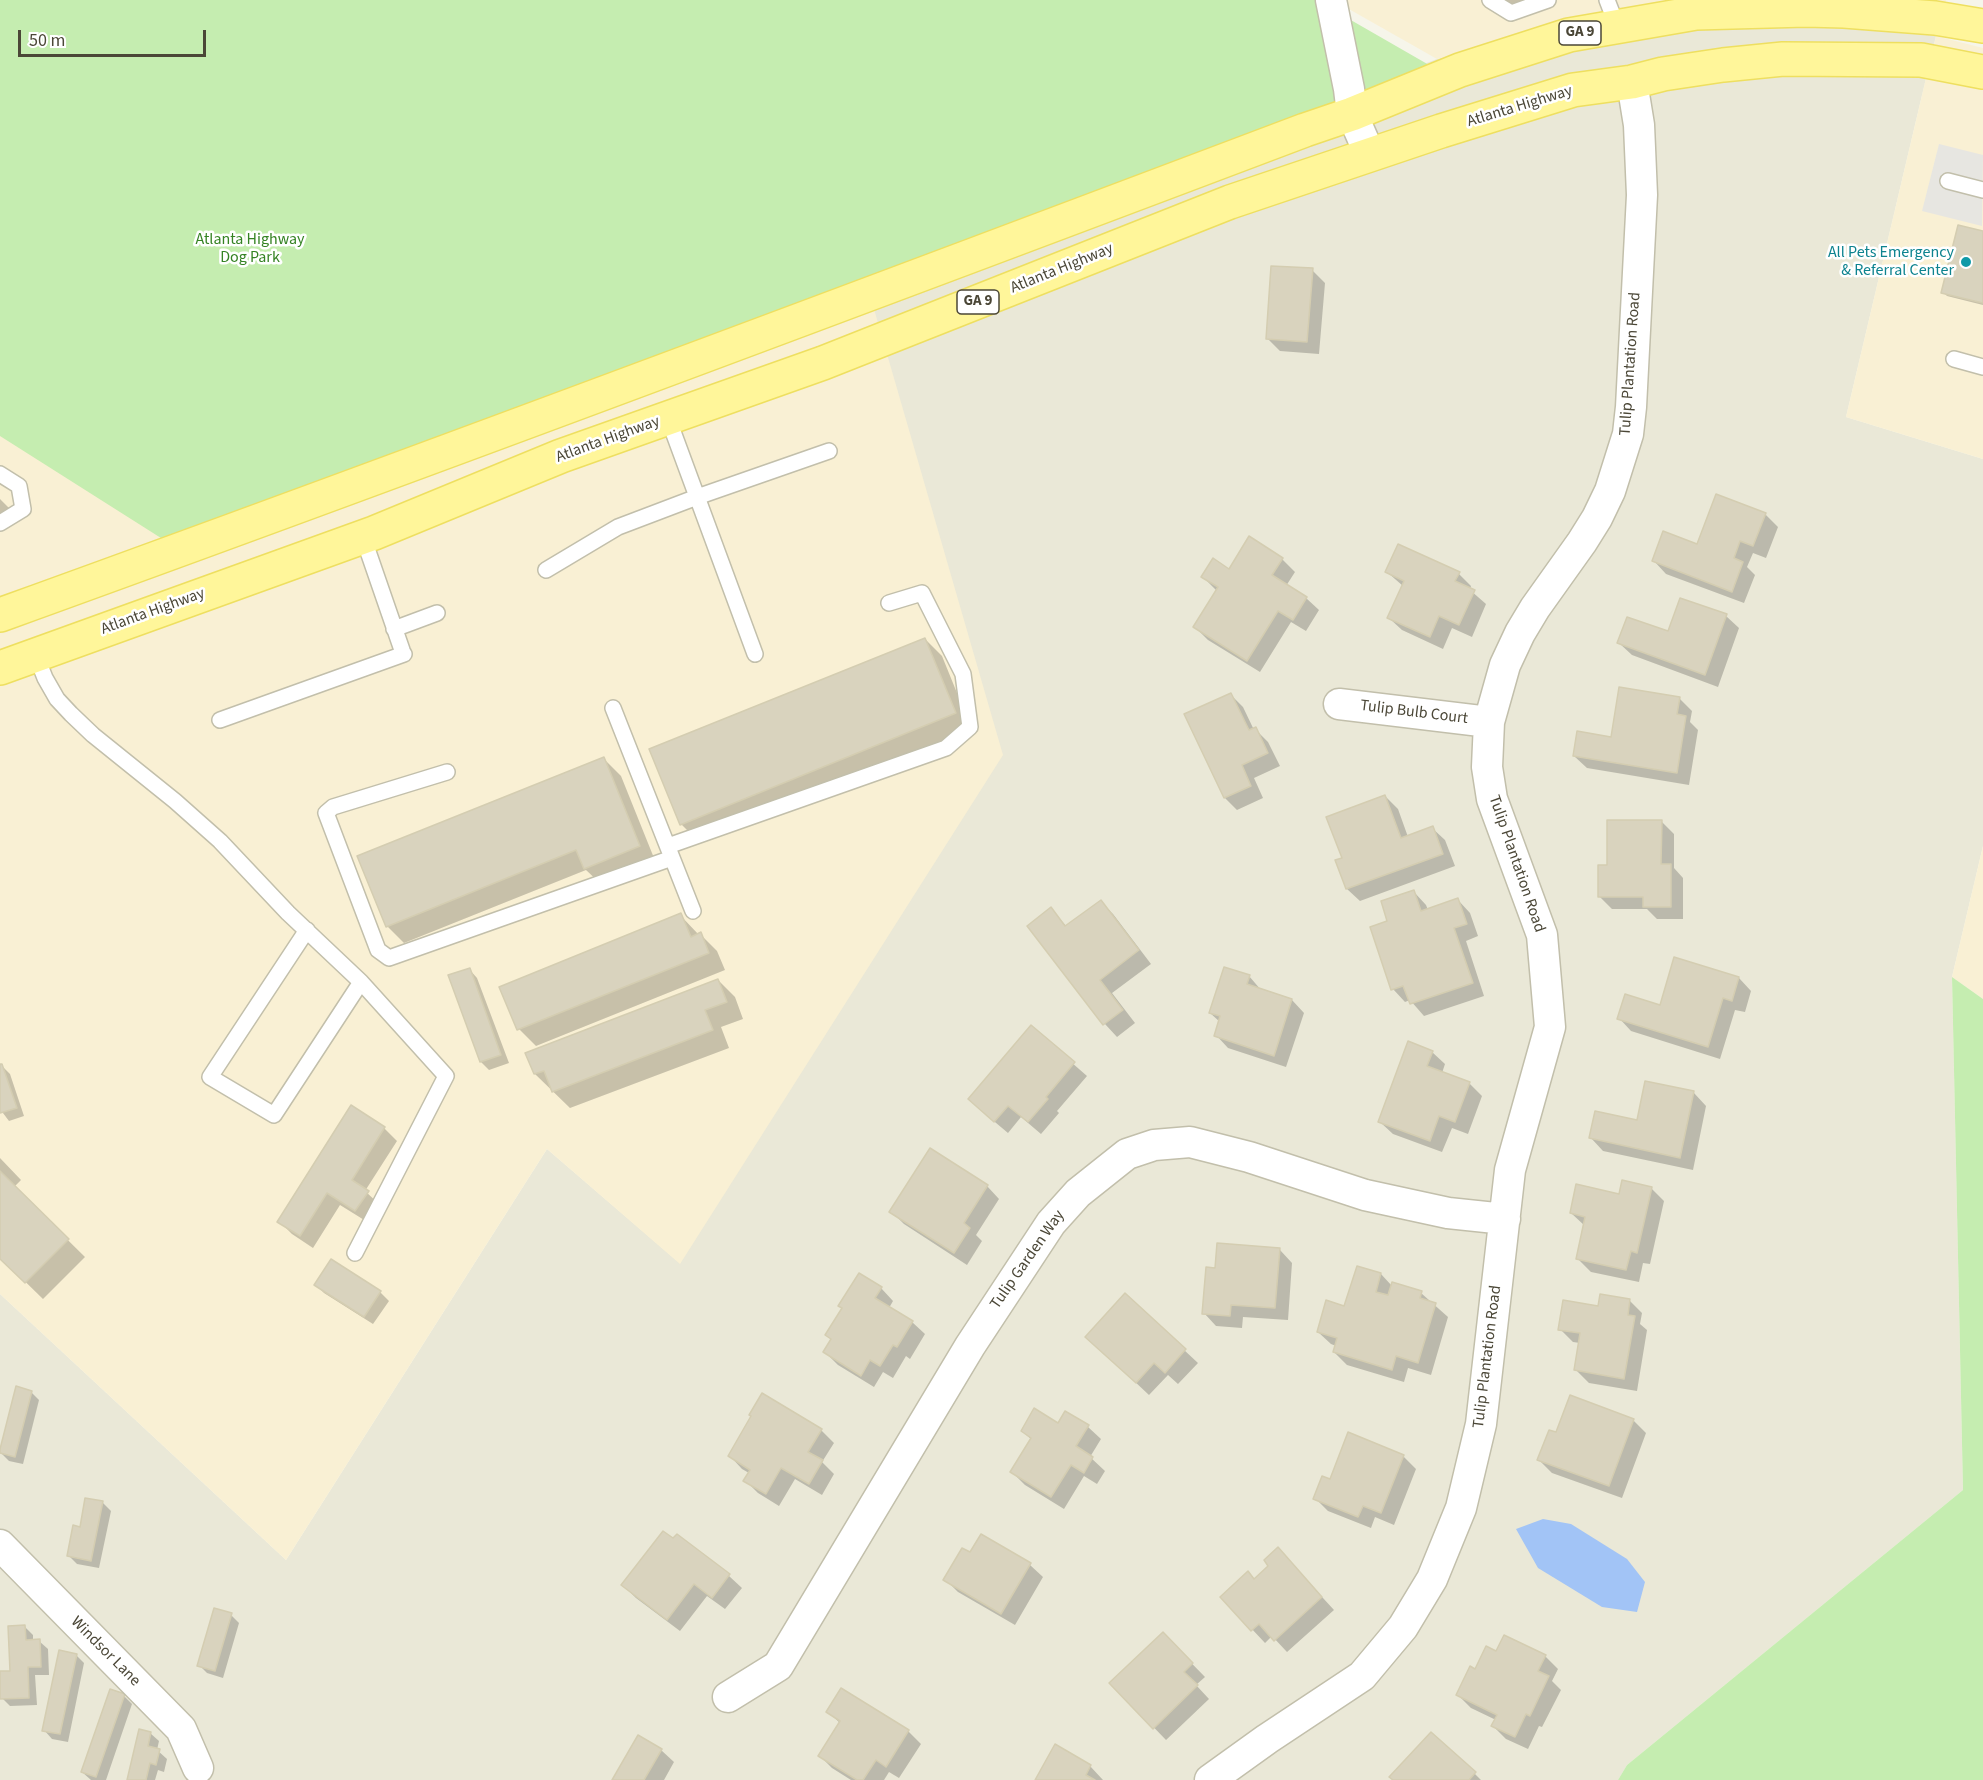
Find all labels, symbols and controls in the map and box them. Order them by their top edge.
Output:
scale bar [21,18,208,56]
road number: GA 9 [1559,21,1601,45]
text: 50 m [29,28,65,53]
street label: Atlanta Highway [1465,82,1575,132]
park label: Atlanta Highway Dog Park [195,230,305,268]
street label: Atlanta Highway [1008,240,1116,298]
place label: All Pets Emergency & Referral Center [1828,243,1954,281]
marker: All Pets Emergency & Referral Center [1959,255,1973,269]
road number: GA 9 [957,290,999,314]
street label: Tulip Plantation Road [1616,292,1646,436]
street label: Atlanta Highway [553,412,663,468]
street label: Atlanta Highway [98,584,208,640]
street label: Tulip Bulb Court [1359,697,1469,729]
street label: Tulip Plantation Road [1484,793,1548,935]
street label: Tulip Garden Way [987,1207,1069,1313]
street label: Tulip Plantation Road [1470,1284,1506,1430]
street label: Windsor Lane [66,1613,144,1691]

